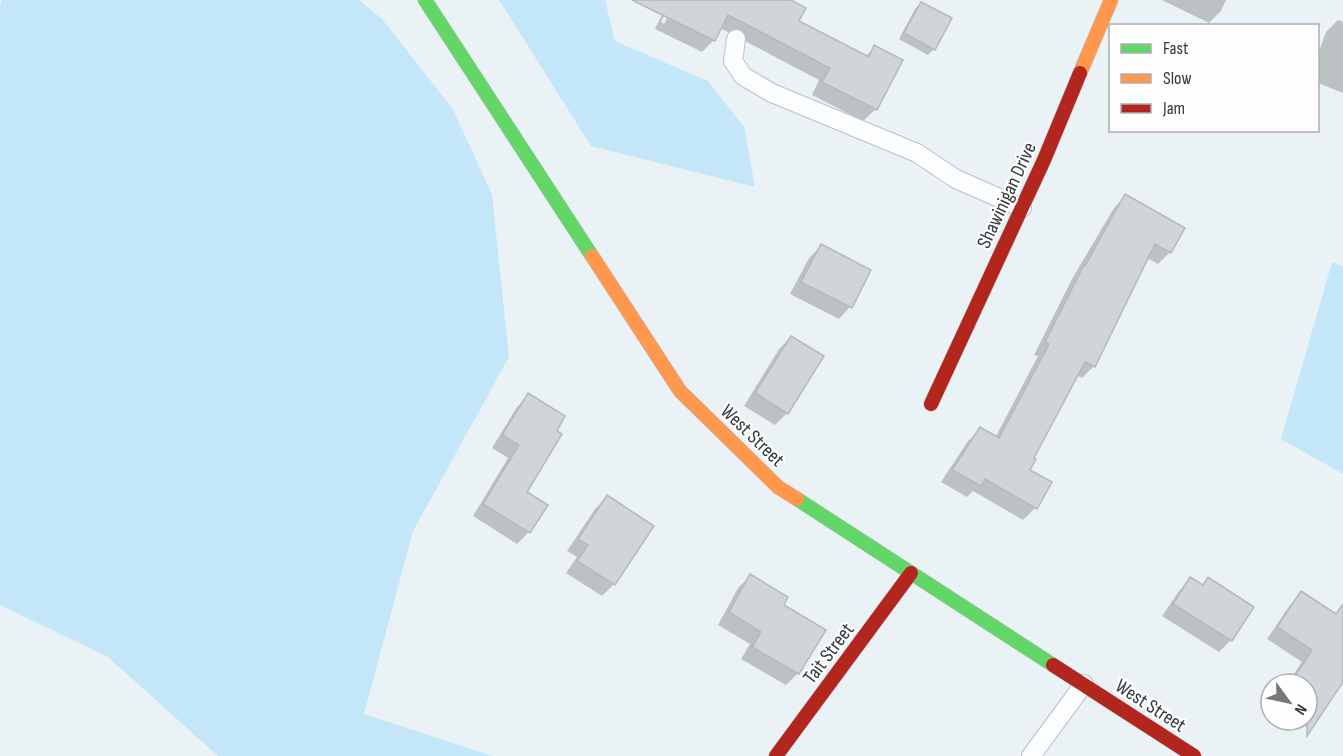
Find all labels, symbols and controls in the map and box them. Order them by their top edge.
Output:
legend [1109,24,1319,132]
text: Fast [1163,38,1189,59]
text: Slow [1163,68,1192,89]
text: Jam [1162,98,1185,119]
street label: Shawinigan Drive [972,139,1042,252]
street label: West Street [715,400,789,472]
street label: Tait Street [798,619,859,689]
north arrow [1259,672,1319,732]
street label: West Street [1111,674,1190,738]
text: N [1290,701,1311,718]

